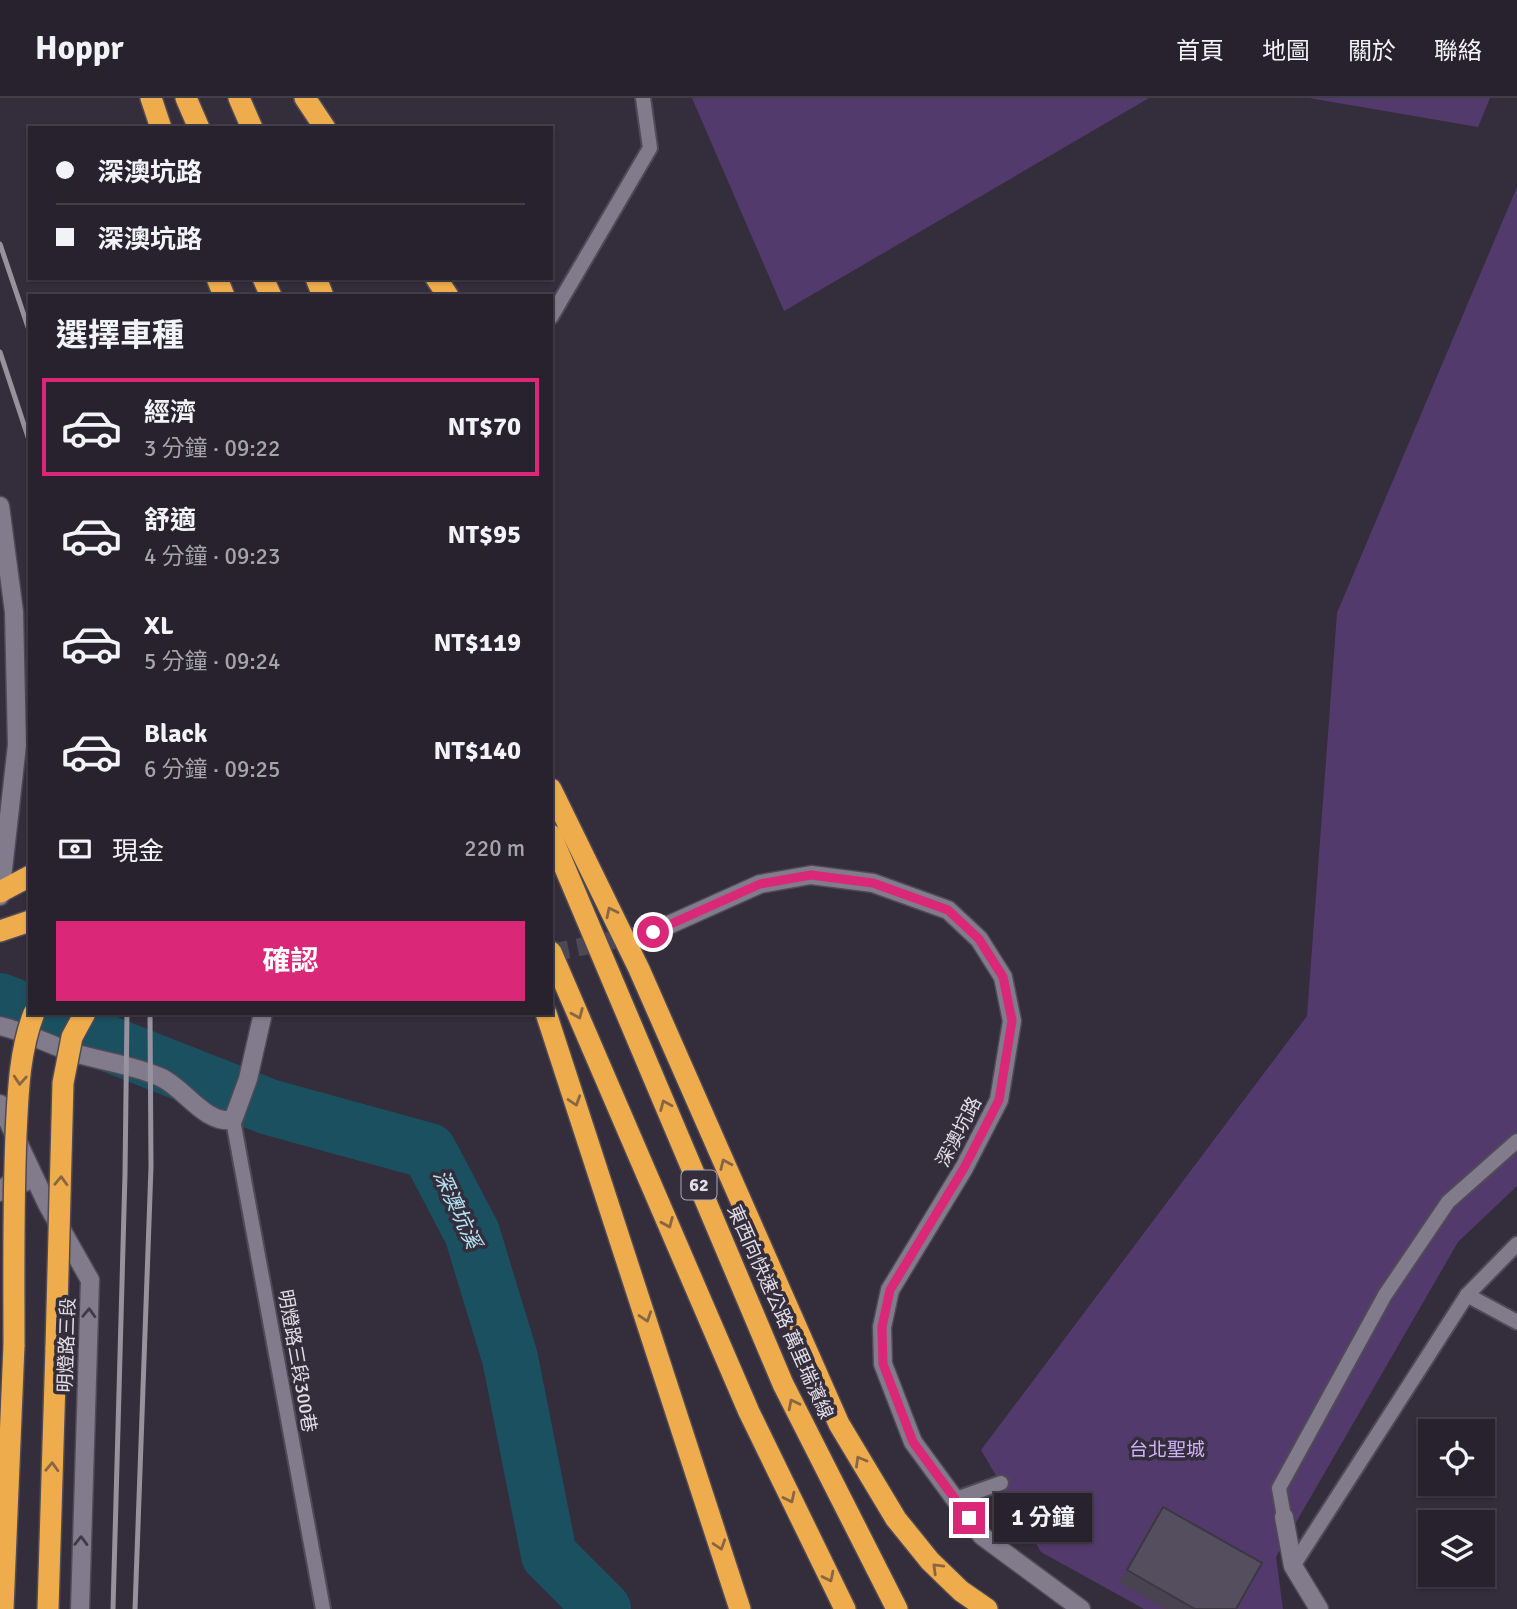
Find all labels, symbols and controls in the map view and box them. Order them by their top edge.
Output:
text: Hoppr [35,28,124,69]
text: 首頁 [1176,36,1224,66]
text: 地圖 [1262,36,1310,66]
text: 關於 [1348,36,1396,66]
text: 聯絡 [1434,36,1482,66]
text: 深澳坑路 [98,157,202,189]
text: 深澳坑路 [98,224,202,256]
text: 選擇車種 [56,316,184,355]
icon: car [60,396,123,459]
text: 經濟 [144,397,196,429]
text: NT$70 [448,411,521,443]
text: 3 分鐘 · 09:22 [144,434,280,463]
icon: car [60,504,123,567]
text: 舒適 [144,505,196,537]
text: NT$95 [448,519,521,551]
text: 4 分鐘 · 09:23 [144,542,280,571]
text: XL [144,610,174,642]
icon: car [60,612,123,675]
text: NT$119 [434,627,521,659]
text: 5 分鐘 · 09:24 [144,647,280,676]
text: Black [144,718,207,750]
icon: car [60,720,123,783]
text: NT$140 [434,735,521,767]
text: 6 分鐘 · 09:25 [144,755,280,784]
icon: cash [56,830,94,868]
text: 220 m [464,834,525,863]
text: 現金 [112,836,164,868]
one-way arrow [605,907,619,919]
route start [637,916,669,948]
button: 確認 [56,921,525,1001]
one-way arrow [570,1007,584,1020]
one-way arrow [12,1074,27,1085]
street label: 深澳坑路 [931,1093,987,1171]
one-way arrow [567,1095,581,1107]
one-way arrow [660,1100,674,1112]
one-way arrow [719,1159,733,1172]
water label: 深澳坑溪 [427,1165,488,1255]
road number: 62 [682,1170,716,1200]
one-way arrow [53,1175,68,1186]
street label: 東西向快速公路 萬里瑞濱線 [722,1201,838,1423]
one-way arrow [660,1216,674,1229]
street label: 明燈路三段300巷 [273,1288,321,1434]
street label: 明燈路三段 [53,1297,81,1393]
one-way arrow [82,1308,97,1319]
one-way arrow [638,1311,652,1323]
one-way arrow [788,1399,802,1411]
map controls [1418,1419,1495,1587]
button: locate [1418,1419,1495,1496]
park label: 台北聖城 [1129,1438,1205,1462]
one-way arrow [855,1455,868,1468]
one-way arrow [44,1462,60,1472]
one-way arrow [782,1491,796,1503]
callout: 1 分鐘 [993,1494,1092,1542]
route end [953,1502,985,1534]
text: 1 分鐘 [1011,1503,1075,1532]
button: layers [1418,1510,1495,1587]
one-way arrow [73,1535,89,1546]
one-way arrow [712,1538,726,1551]
one-way arrow [932,1564,945,1577]
one-way arrow [821,1570,835,1582]

